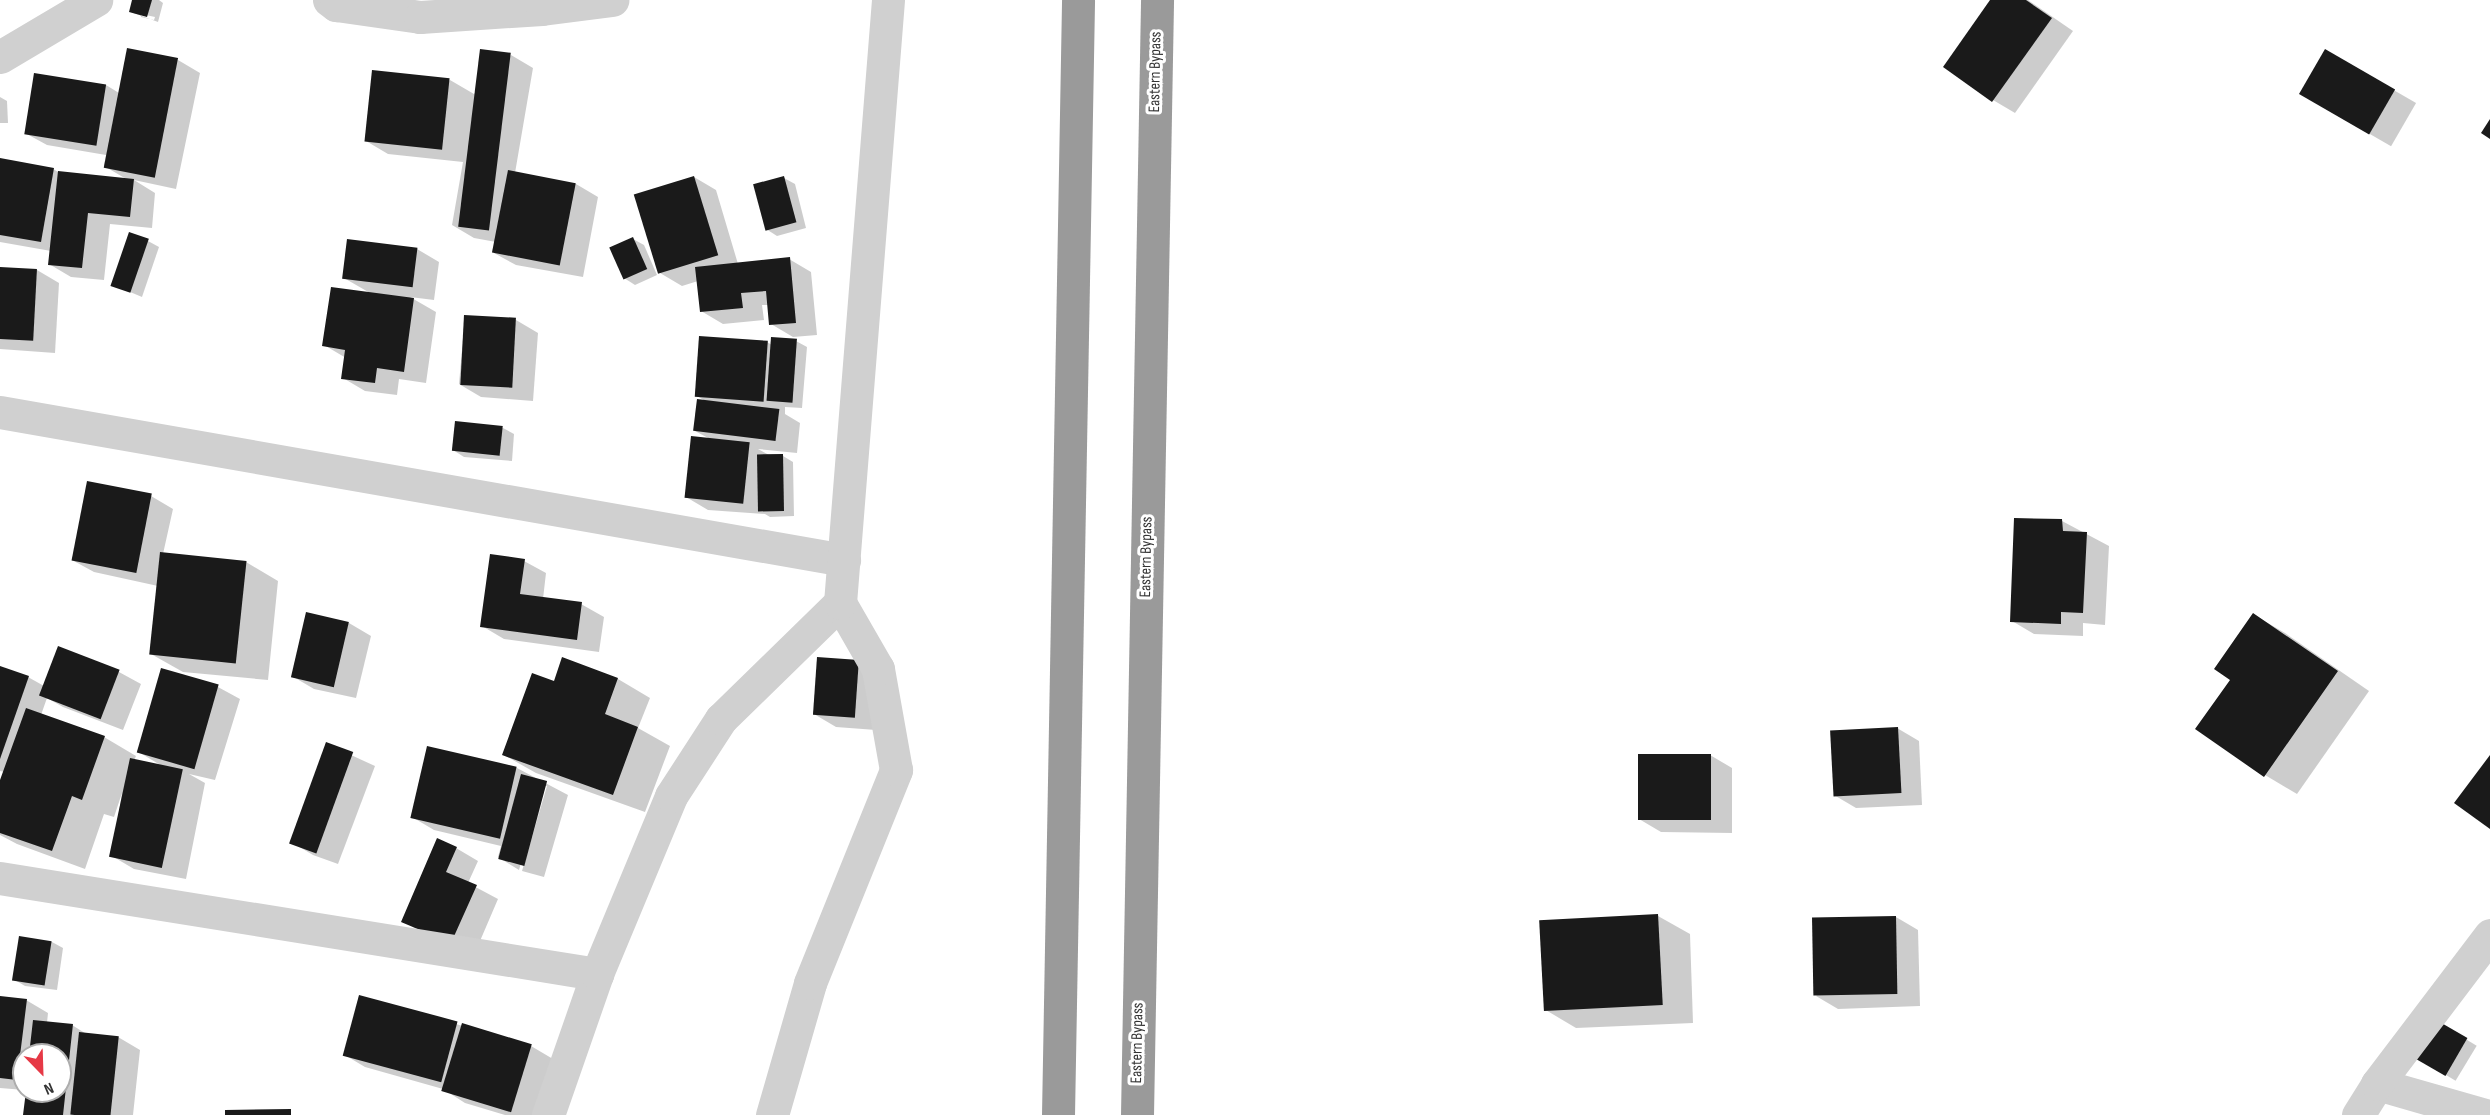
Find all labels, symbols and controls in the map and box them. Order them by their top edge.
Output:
street label: Eastern Bypass [1146,32,1166,112]
street label: Eastern Bypass [1137,517,1157,597]
street label: Eastern Bypass [1128,1003,1148,1083]
north arrow [12,1043,72,1103]
text: N [41,1078,56,1099]

